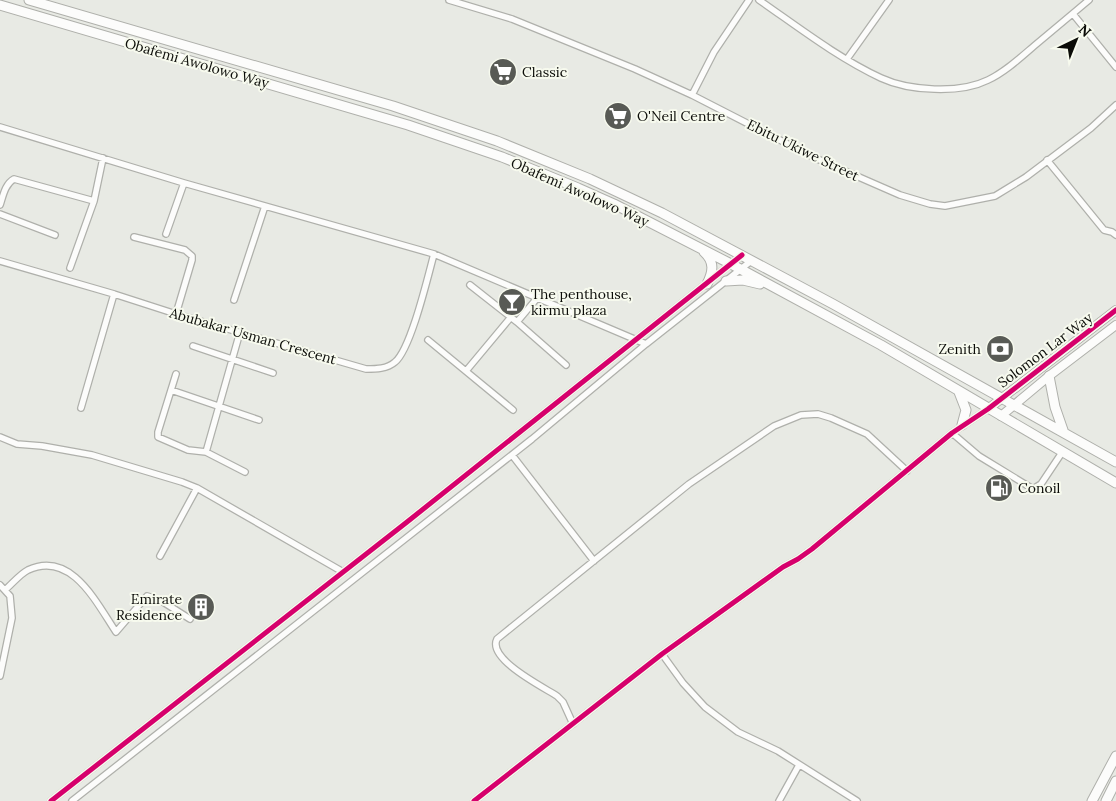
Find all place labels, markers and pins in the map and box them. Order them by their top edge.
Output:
supermarket icon: Classic [488,57,518,87]
place label: Classic [522,63,567,81]
supermarket icon: O'Neil Centre [603,101,633,131]
place label: O'Neil Centre [637,107,726,125]
place label: The penthouse, kirmu plaza [531,285,632,319]
bar icon: The penthouse, kirmu plaza [497,287,527,317]
bank icon: Zenith [985,334,1015,364]
place label: Zenith [938,340,981,358]
fuel station icon: Conoil [984,473,1014,503]
place label: Conoil [1018,479,1061,497]
place label: Emirate Residence [116,590,182,624]
building icon: Emirate Residence [186,592,216,622]

